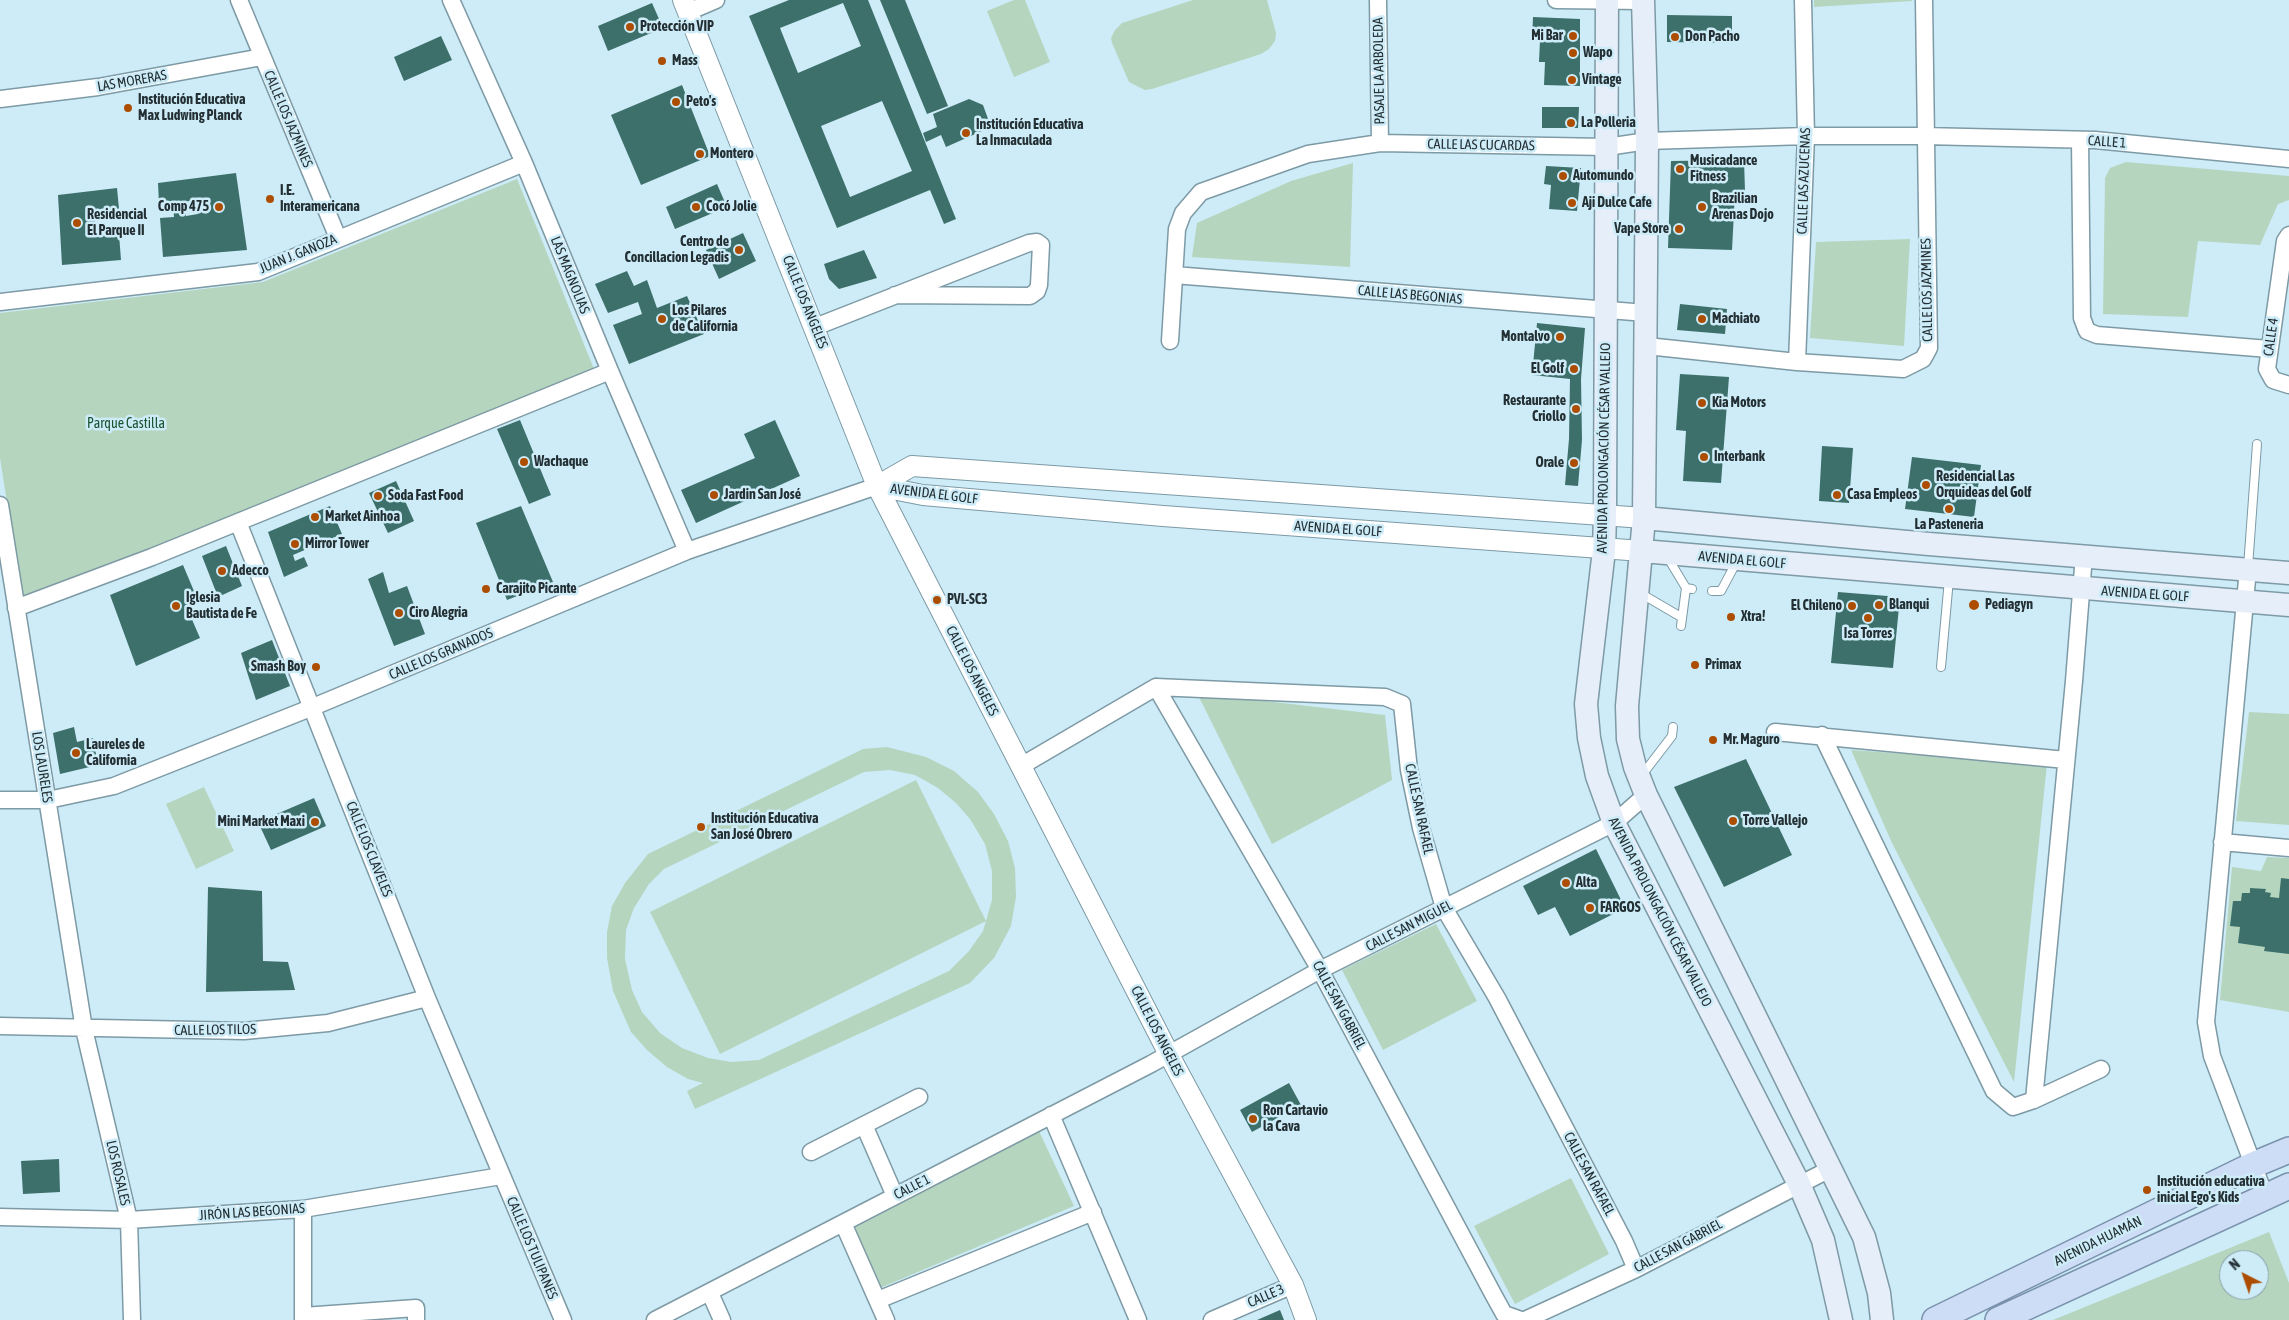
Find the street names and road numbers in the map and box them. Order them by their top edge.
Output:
street label: PASAJE LA ARBOLEDA [1370,17,1388,125]
street label: LAS MORERAS [96,67,168,95]
street label: CALLE LOS JAZMINES [260,68,316,170]
street label: CALLE LAS AZUCENAS [1794,127,1814,235]
street label: CALLE 1 [2087,132,2127,152]
street label: CALLE LAS CUCARDAS [1427,136,1535,154]
street label: JUAN J. GANOZA [257,231,339,277]
street label: LAS MAGNOLIAS [547,234,593,316]
street label: CALLE LOS JAZMINES [1918,238,1936,342]
street label: CALLE LOS ANGELES [779,253,831,351]
street label: CALLE LAS BEGONIAS [1357,282,1463,308]
street label: CALLE 4 [2260,317,2282,357]
street label: AVENIDA PROLONGACIÓN CÉSAR VALLEJO [1594,343,1614,553]
street label: AVENIDA EL GOLF [889,480,979,508]
street label: AVENIDA EL GOLF [1294,518,1382,540]
street label: AVENIDA EL GOLF [1698,548,1786,572]
street label: AVENIDA EL GOLF [2101,583,2189,605]
street label: CALLE LOS ANGELES [942,623,1002,719]
street label: CALLE LOS GRANADOS [386,625,496,683]
street label: LOS LAURELES [28,730,56,804]
street label: CALLE SAN RAFAEL [1401,762,1437,856]
street label: CALLE LOS CLAVELES [342,799,396,899]
street label: AVENIDA PROLONGACIÓN CÉSAR VALLEJO [1605,814,1715,1010]
street label: CALLE SAN MIGUEL [1363,897,1455,955]
street label: CALLE SAN GABRIEL [1309,958,1369,1052]
street label: CALLE LOS ANGELES [1127,983,1187,1079]
street label: CALLE LOS TILOS [174,1021,256,1039]
street label: CALLE SAN RAFAEL [1560,1129,1618,1219]
street label: LOS ROSALES [102,1139,134,1207]
street label: CALLE 1 [891,1171,933,1203]
street label: CALLE LOS TULIPANES [503,1194,561,1302]
street label: JIRÓN LAS BEGONIAS [198,1200,306,1224]
street label: AVENIDA HUAMÁN [2051,1212,2145,1270]
street label: CALLE SAN GABRIEL [1631,1216,1725,1276]
street label: CALLE 3 [1245,1281,1287,1311]

